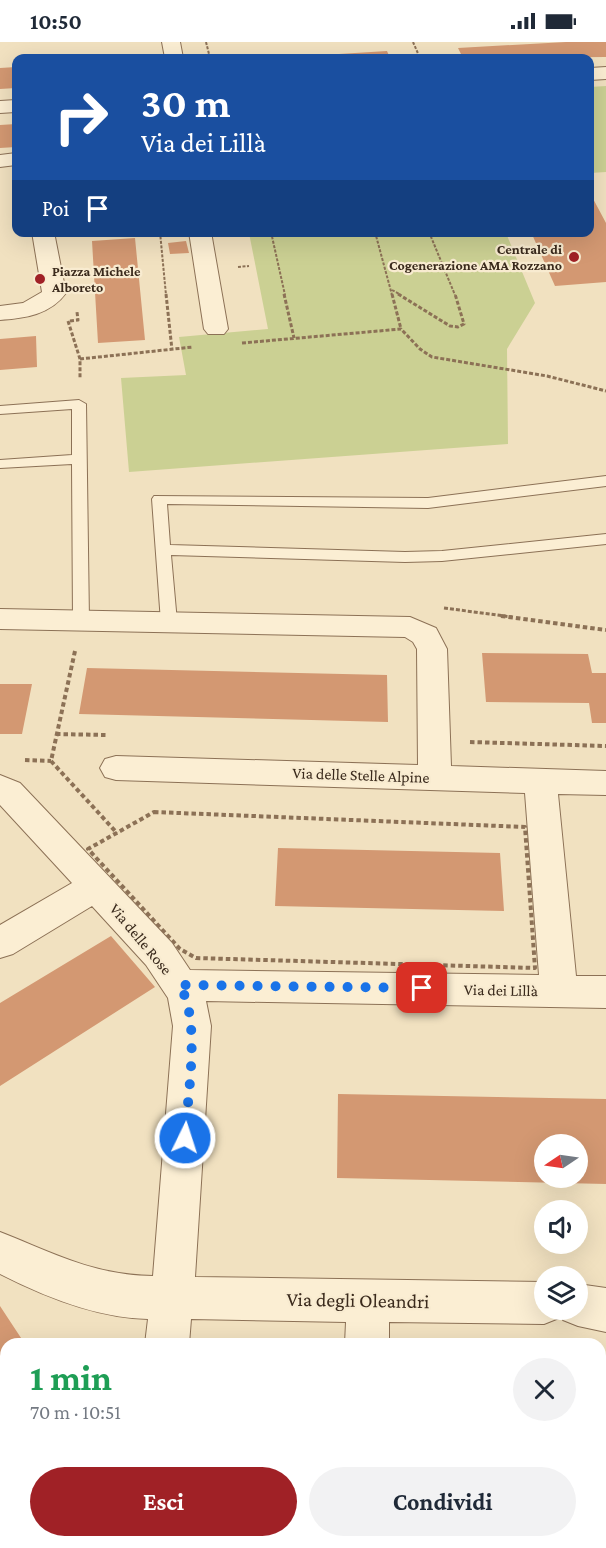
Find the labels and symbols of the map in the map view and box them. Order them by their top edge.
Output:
place label: Centrale di Cogenerazione AMA Rozzano [389,241,562,273]
marker: Centrale di Cogenerazione AMA Rozzano [567,250,581,264]
place label: Piazza Michele Alboreto [51,263,141,295]
marker: Piazza Michele Alboreto [33,272,47,286]
street label: Via delle Stelle Alpine [292,764,430,787]
street label: Via delle Rose [106,900,176,978]
pin [396,962,447,1013]
street label: Via dei Lillà [464,981,539,999]
position arrow [153,1106,217,1170]
north arrow [534,1134,588,1188]
street label: Via degli Oleandri [286,1288,430,1313]

